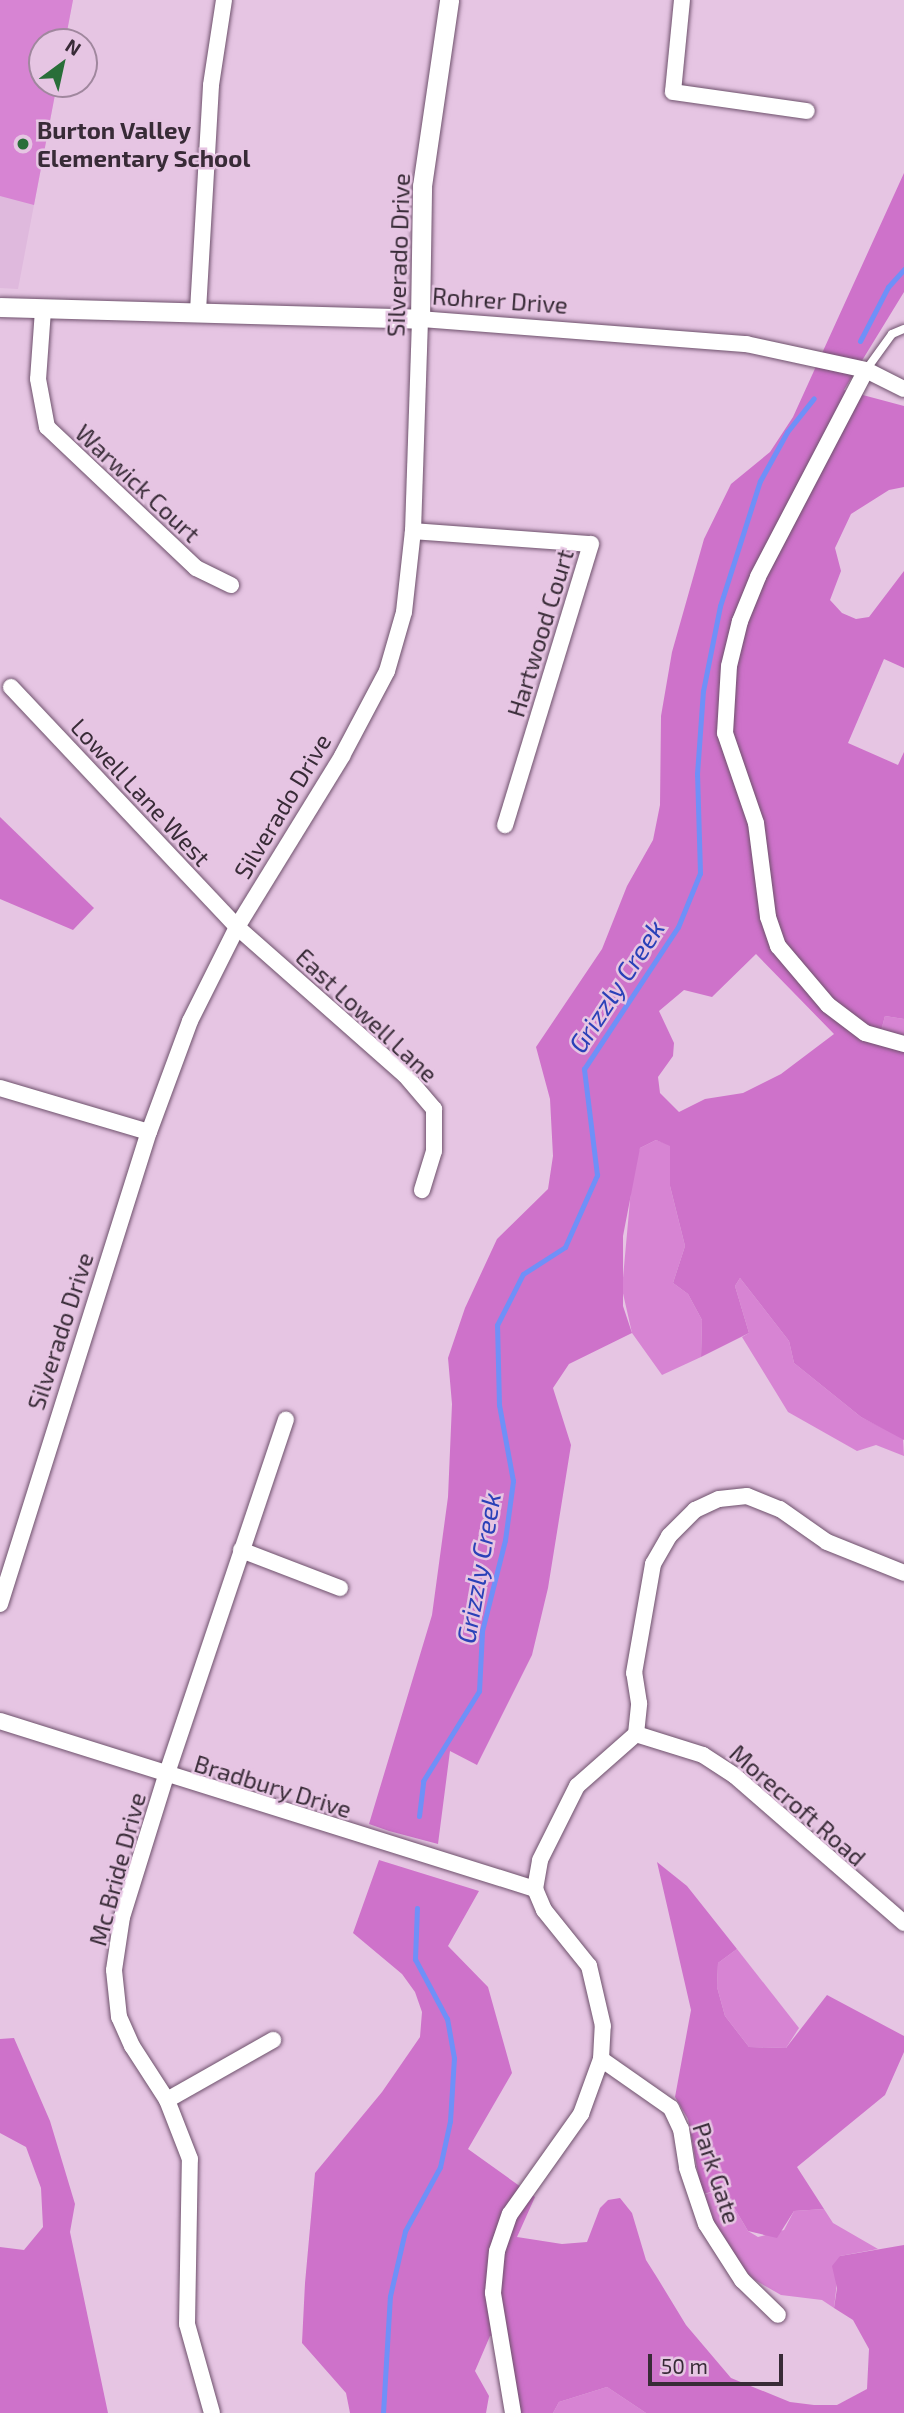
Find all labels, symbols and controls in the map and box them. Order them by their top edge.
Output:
north arrow [28,28,98,98]
text: N [62,33,86,60]
place label: Burton Valley Elementary School [37,116,251,172]
marker: Burton Valley Elementary School [15,136,31,152]
street label: Silverado Drive [381,173,415,337]
street label: Rohrer Drive [431,281,569,319]
street label: Warwick Court [70,418,206,548]
street label: Hartwood Court [501,546,579,720]
street label: Lowell Lane West [65,712,217,872]
street label: Silverado Drive [227,728,337,884]
water label: Grizzly Creek [561,914,671,1058]
street label: East Lowell Lane [290,942,444,1088]
street label: Silverado Drive [21,1249,99,1413]
water label: Grizzly Creek [449,1490,507,1646]
street label: Morecroft Road [724,1738,872,1872]
street label: Bradbury Drive [191,1748,355,1824]
street label: Mc Bride Drive [83,1789,151,1949]
street label: Park Gate [687,2119,747,2227]
scale bar [652,2340,787,2384]
text: 50 m [661,2353,708,2378]

